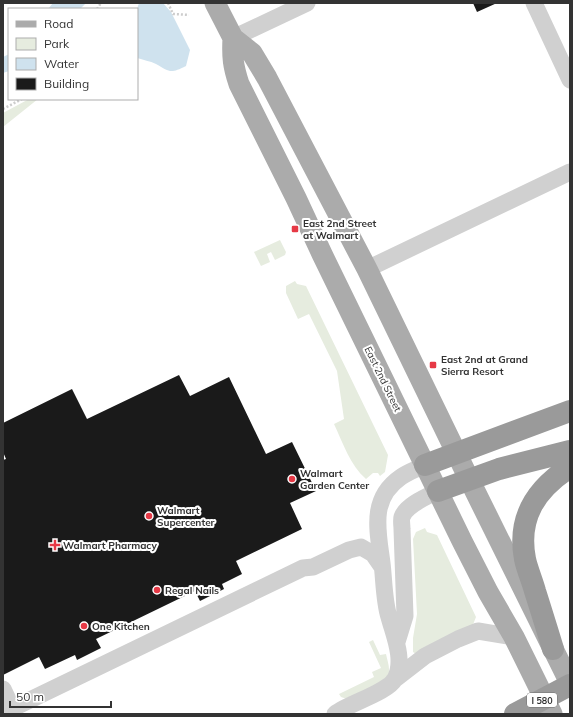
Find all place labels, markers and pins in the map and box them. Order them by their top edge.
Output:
place label: East 2nd Street at Walmart [303,217,377,242]
marker: East 2nd Street at Walmart [290,224,300,234]
place label: East 2nd at Grand Sierra Resort [441,353,528,378]
marker: East 2nd at Grand Sierra Resort [428,360,438,370]
place label: Walmart Garden Center [300,467,369,492]
marker: Walmart Garden Center [287,474,297,484]
place label: Walmart Supercenter [157,504,215,529]
marker: Walmart Supercenter [144,511,154,521]
place label: Walmart Pharmacy [63,539,157,552]
marker: Walmart Pharmacy [50,540,60,550]
place label: Regal Nails [165,584,219,597]
marker: Regal Nails [152,585,162,595]
place label: One Kitchen [92,620,150,633]
marker: One Kitchen [79,621,89,631]

